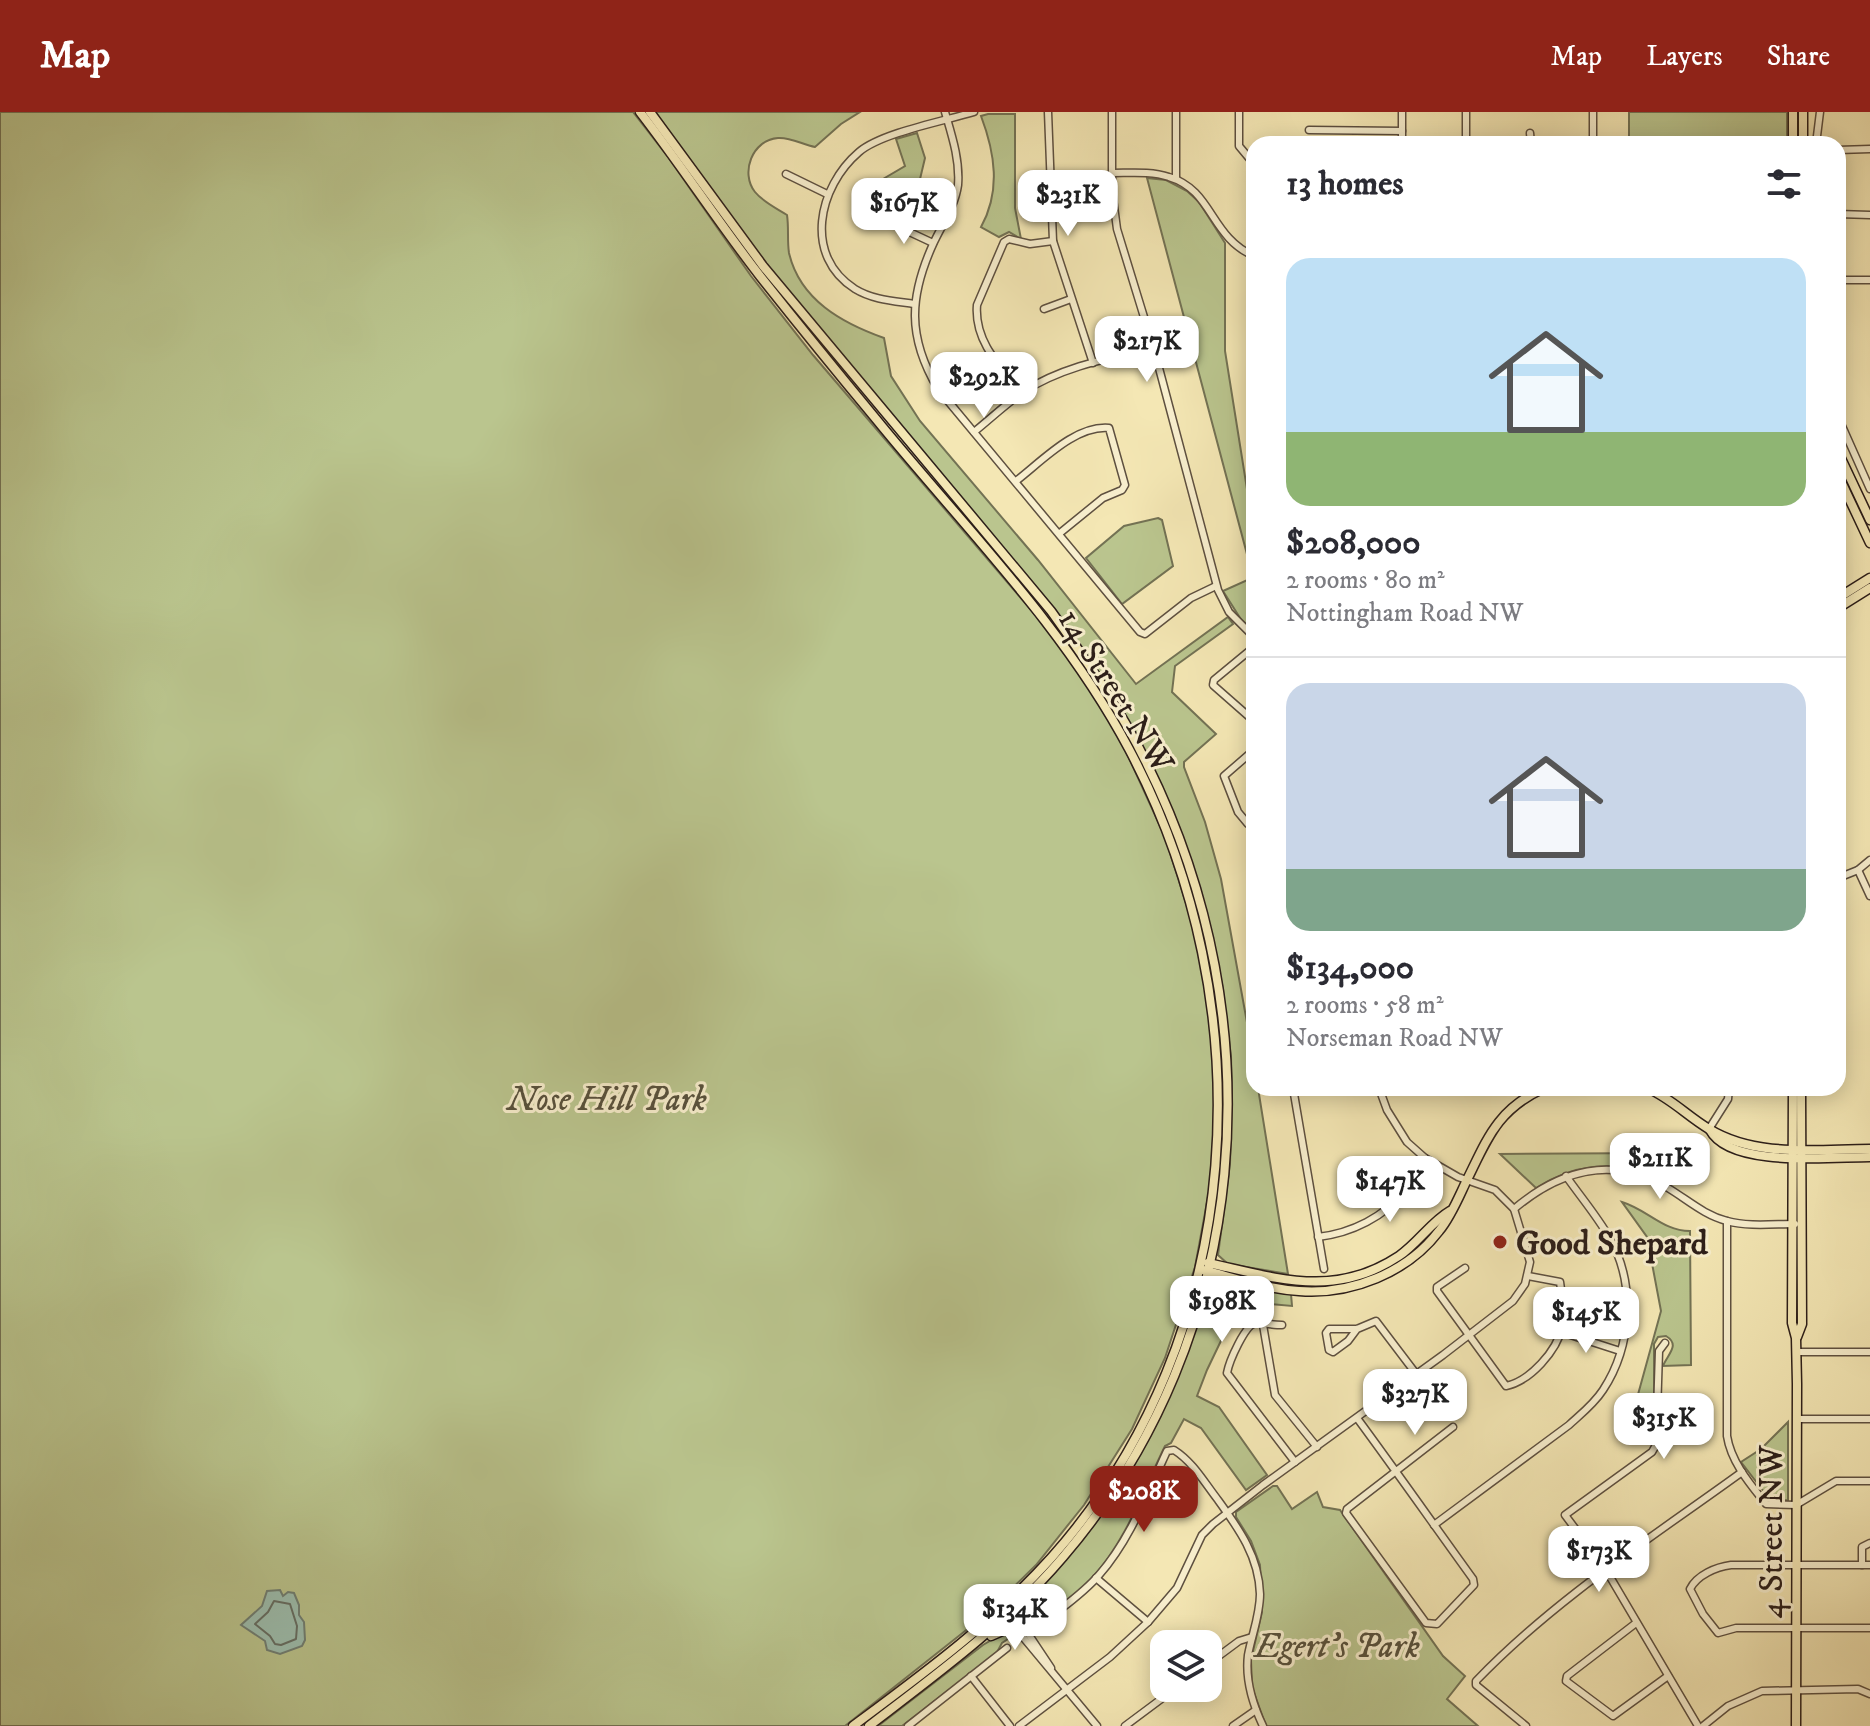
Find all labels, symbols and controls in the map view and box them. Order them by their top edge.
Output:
text: Map [40,32,110,80]
text: Map [1551,39,1602,74]
text: Layers [1646,39,1723,74]
text: Share [1767,39,1830,74]
icon: filters [1762,162,1806,206]
text: 13 homes [1286,163,1404,205]
pin: $231K [1012,170,1124,238]
pin: $167K [848,178,960,246]
text: $231K [1036,179,1100,212]
text: $167K [869,187,939,220]
icon: home [1474,310,1618,454]
pin: $217K [1091,316,1203,384]
text: $217K [1113,325,1181,358]
pin: $292K [928,352,1040,420]
text: $292K [949,361,1019,394]
text: $208,000 [1286,522,1421,564]
text: 2 rooms · 80 m² [1286,564,1445,597]
text: Nottingham Road NW [1286,597,1523,630]
street label: 14 Street NW [1048,601,1183,782]
icon: home [1474,735,1618,879]
text: $134,000 [1286,947,1414,989]
text: 2 rooms · 58 m² [1286,989,1444,1022]
text: Norseman Road NW [1286,1022,1503,1055]
park label: Nose Hill Park [505,1079,708,1121]
pin: $211K [1604,1133,1716,1201]
text: $211K [1628,1142,1692,1175]
pin: $147K [1334,1156,1446,1224]
text: $147K [1355,1165,1425,1198]
place label: Good Shepard [1516,1223,1709,1265]
marker: Good Shepard [1491,1233,1509,1251]
pin: $198K [1166,1276,1278,1344]
text: $198K [1188,1285,1256,1318]
pin: $145K [1530,1287,1642,1355]
text: $145K [1551,1296,1621,1329]
pin: $327K [1359,1369,1471,1437]
text: $327K [1381,1378,1449,1411]
pin: $315K [1608,1393,1720,1461]
text: $315K [1632,1402,1696,1435]
street label: 4 Street NW [1751,1444,1793,1619]
pin: $208K [1088,1466,1200,1534]
text: $208K [1108,1475,1180,1508]
pin: $173K [1543,1526,1655,1594]
text: $173K [1566,1535,1632,1568]
pin: $134K [959,1584,1071,1652]
text: $134K [982,1593,1048,1626]
park label: Egert's Park [1252,1626,1420,1668]
map controls [1150,1630,1222,1702]
button: layers [1150,1630,1222,1702]

